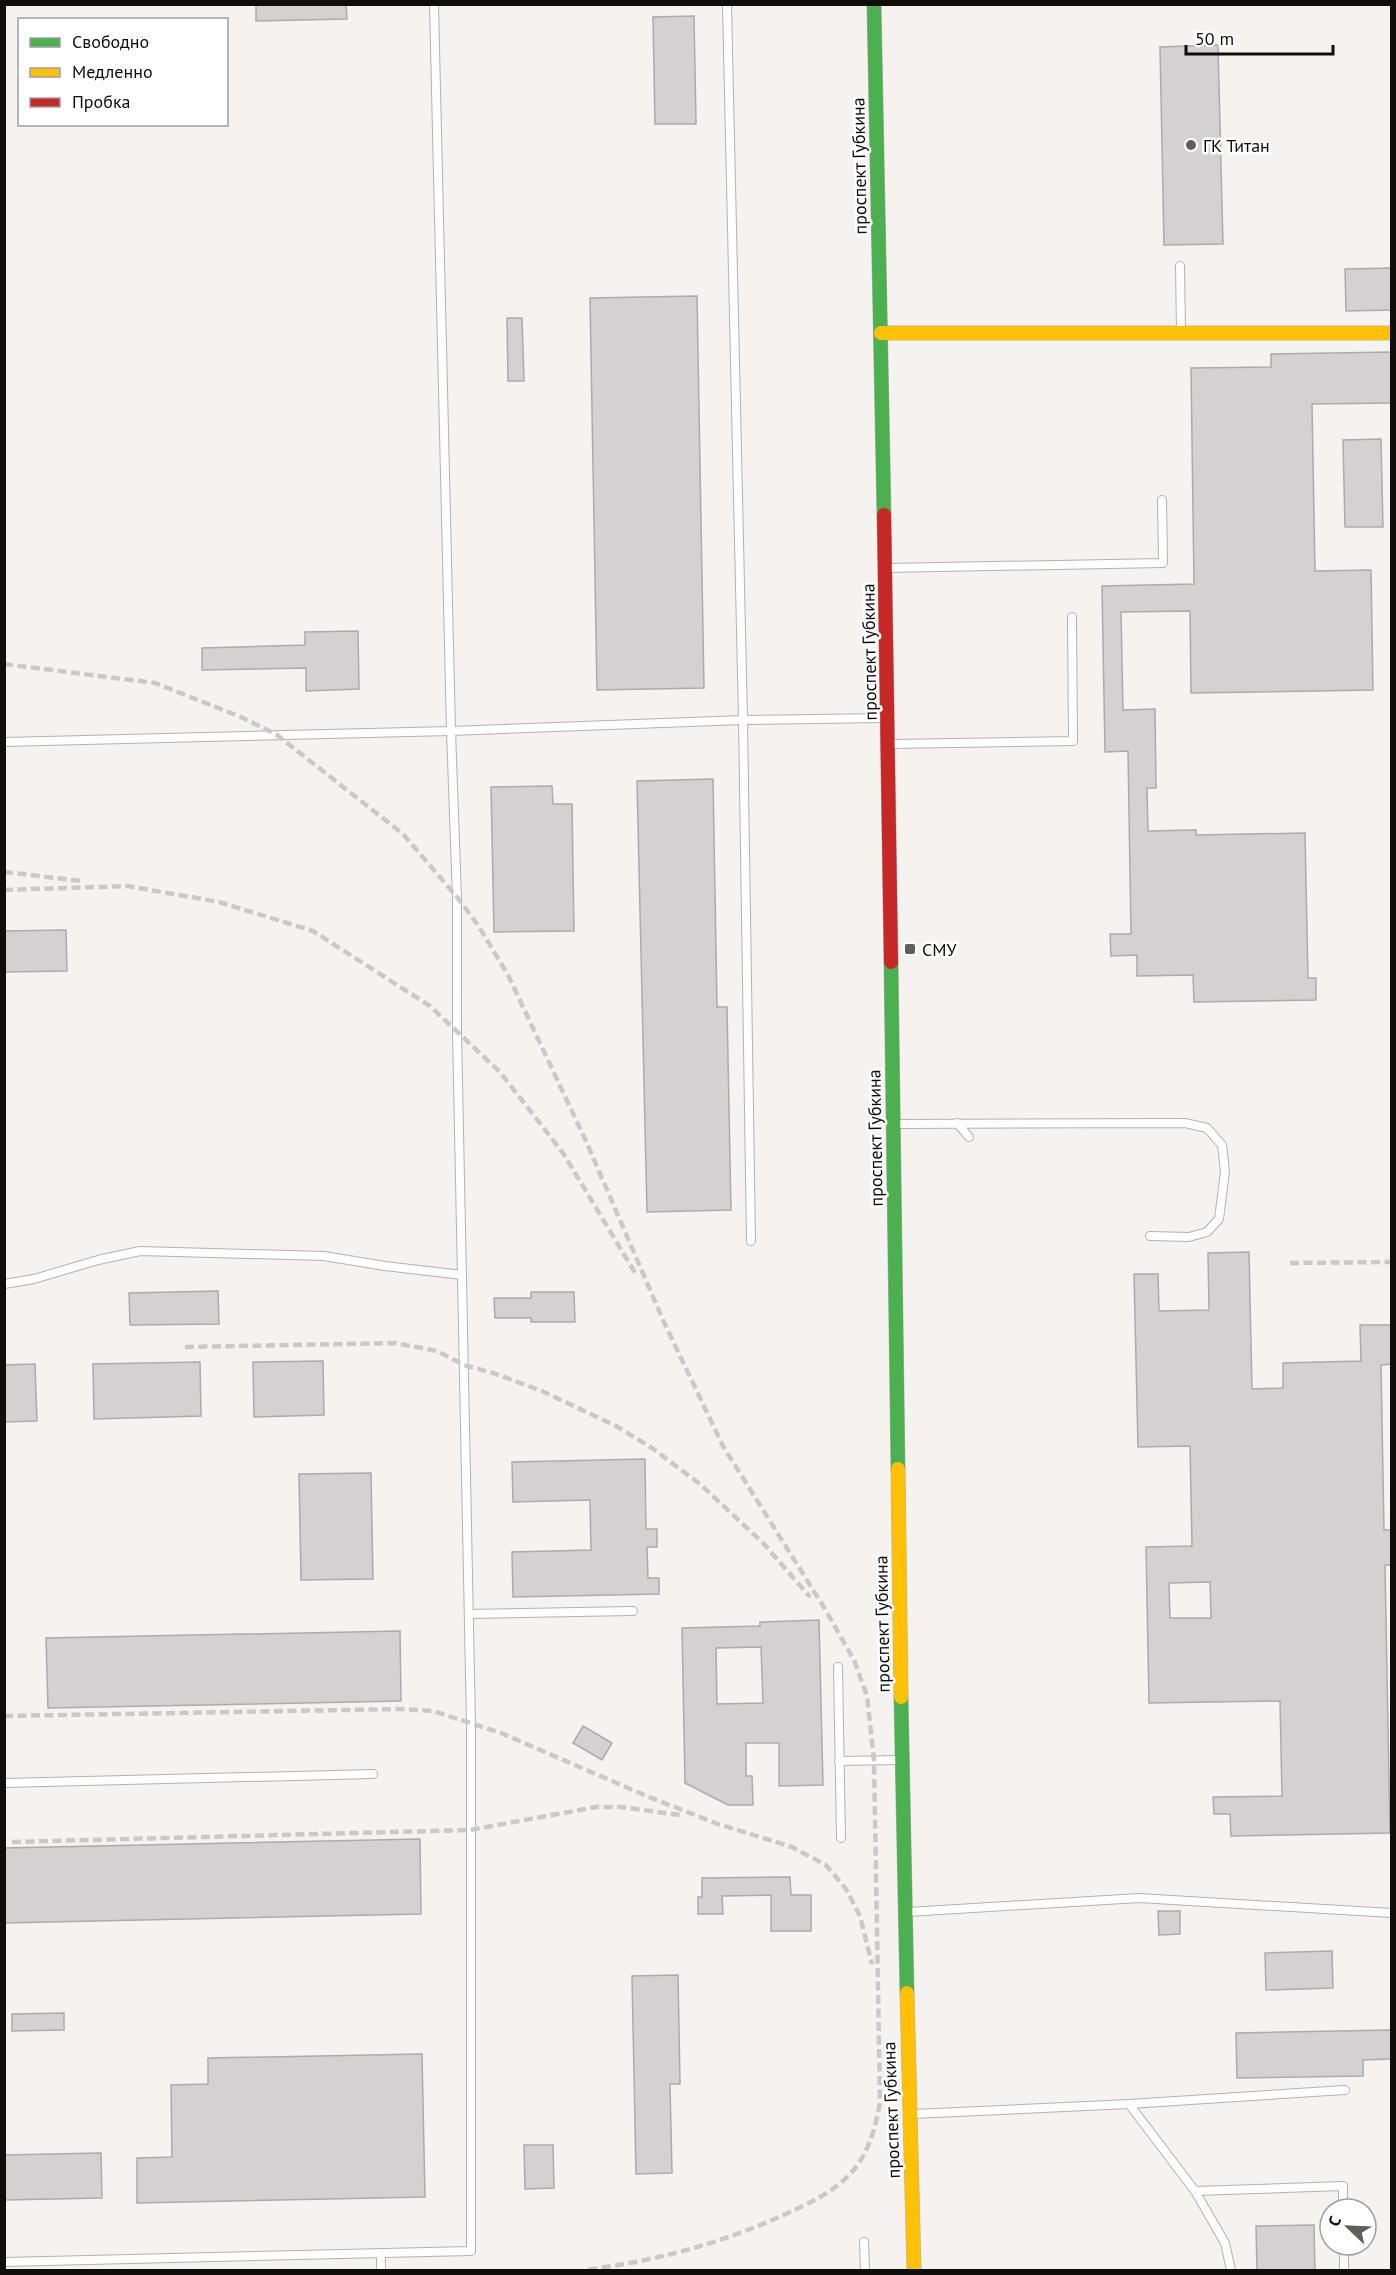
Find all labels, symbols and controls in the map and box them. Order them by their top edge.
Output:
legend [18,18,228,126]
scale bar [1186,18,1333,56]
text: 50 m [1195,27,1234,50]
text: Свободно [72,30,149,53]
text: Медленно [72,60,153,83]
text: Пробка [72,90,130,113]
street label: проспект Губкина [846,97,872,235]
place label: ГК Титан [1203,134,1270,157]
marker: ГК Титан [1184,138,1198,152]
street label: проспект Губкина [856,583,882,721]
place label: СМУ [922,938,957,961]
marker: СМУ [903,942,917,956]
street label: проспект Губкина [862,1069,888,1207]
street label: проспект Губкина [869,1555,895,1693]
street label: проспект Губкина [877,2041,905,2179]
north arrow [1318,2197,1378,2257]
text: С [1323,2213,1345,2229]

